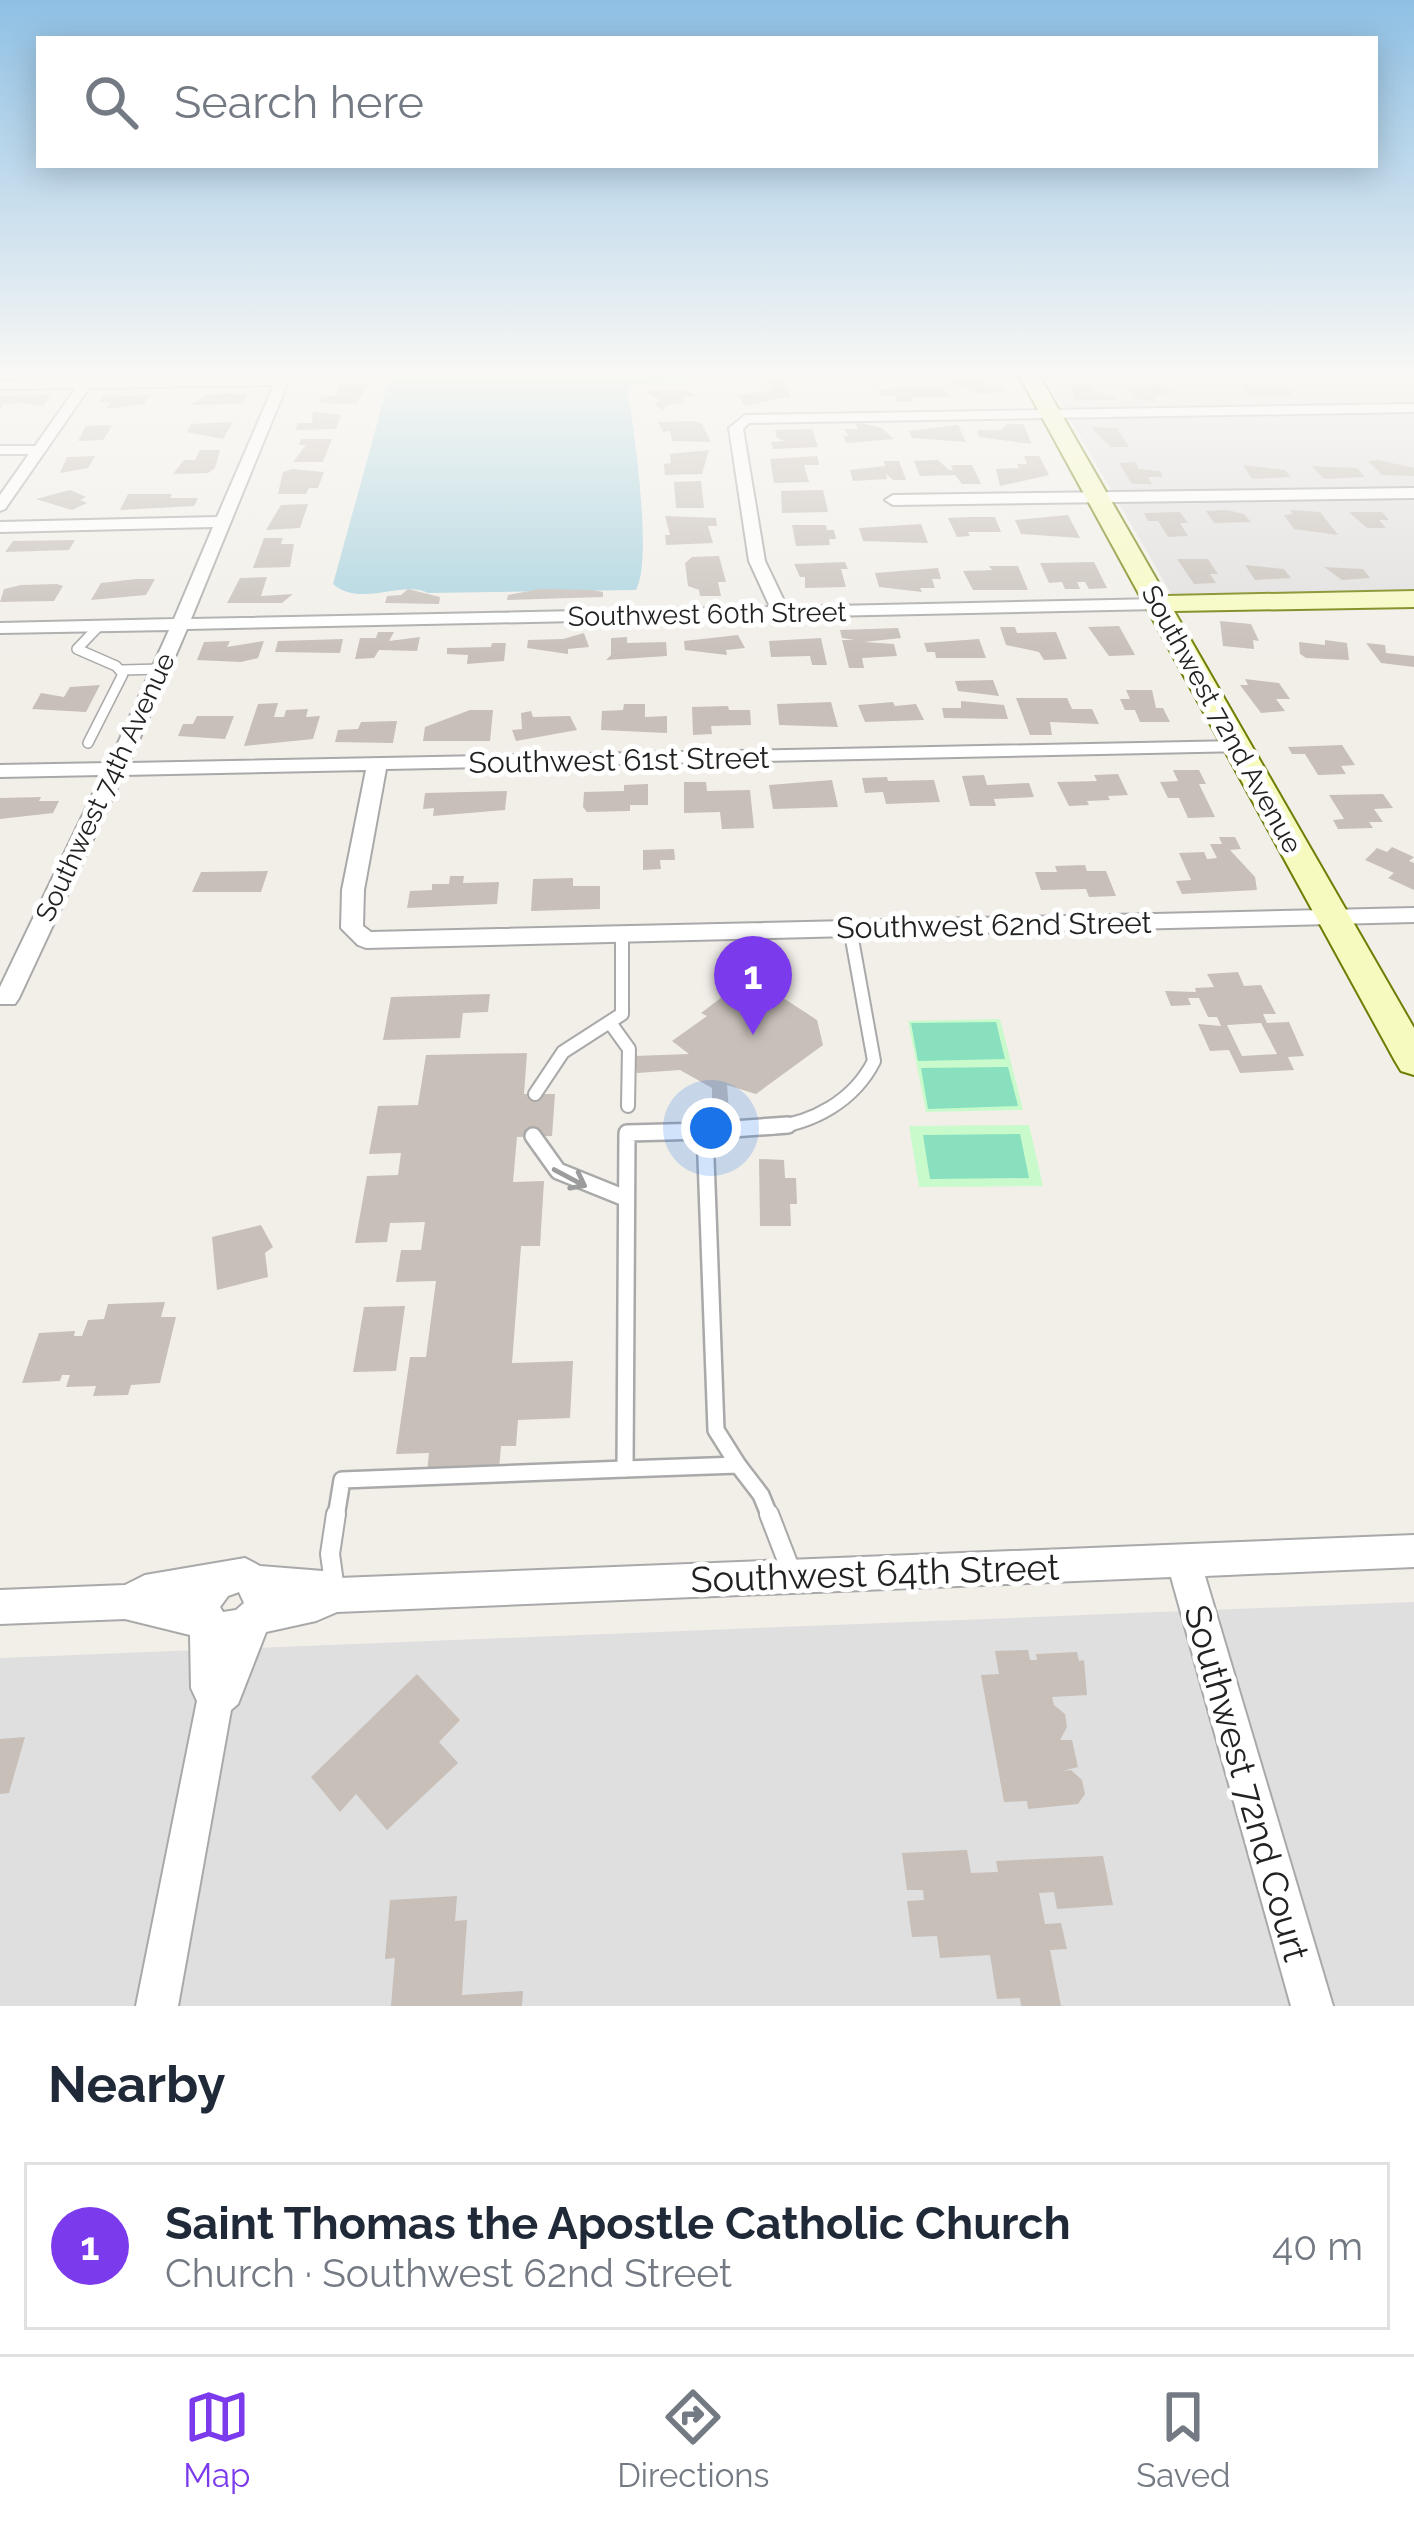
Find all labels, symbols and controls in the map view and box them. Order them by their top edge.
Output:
search box [36,36,1378,168]
icon: search [78,69,144,135]
text: Search here [174,76,424,129]
street label: Southwest 72nd Avenue [1135,580,1309,858]
street label: Southwest 60th Street [567,596,847,632]
street label: Southwest 74th Avenue [29,648,181,926]
street label: Southwest 61st Street [468,740,770,780]
street label: Southwest 62nd Street [836,905,1152,945]
pin: 1 [714,936,792,1035]
your location [681,1098,741,1158]
one-way arrow [552,1167,587,1190]
street label: Southwest 64th Street [690,1546,1060,1600]
street label: Southwest 72nd Court [1176,1600,1318,1966]
text: Nearby [48,2054,225,2114]
text: Saint Thomas the Apostle Catholic Church [165,2197,1071,2250]
text: 1 [80,2223,100,2269]
text: 40 m [1272,2223,1363,2269]
text: Church · Southwest 62nd Street [165,2250,732,2296]
tab: Map [183,2384,250,2495]
tab: Directions [617,2384,770,2495]
tab: Saved [1136,2384,1231,2495]

